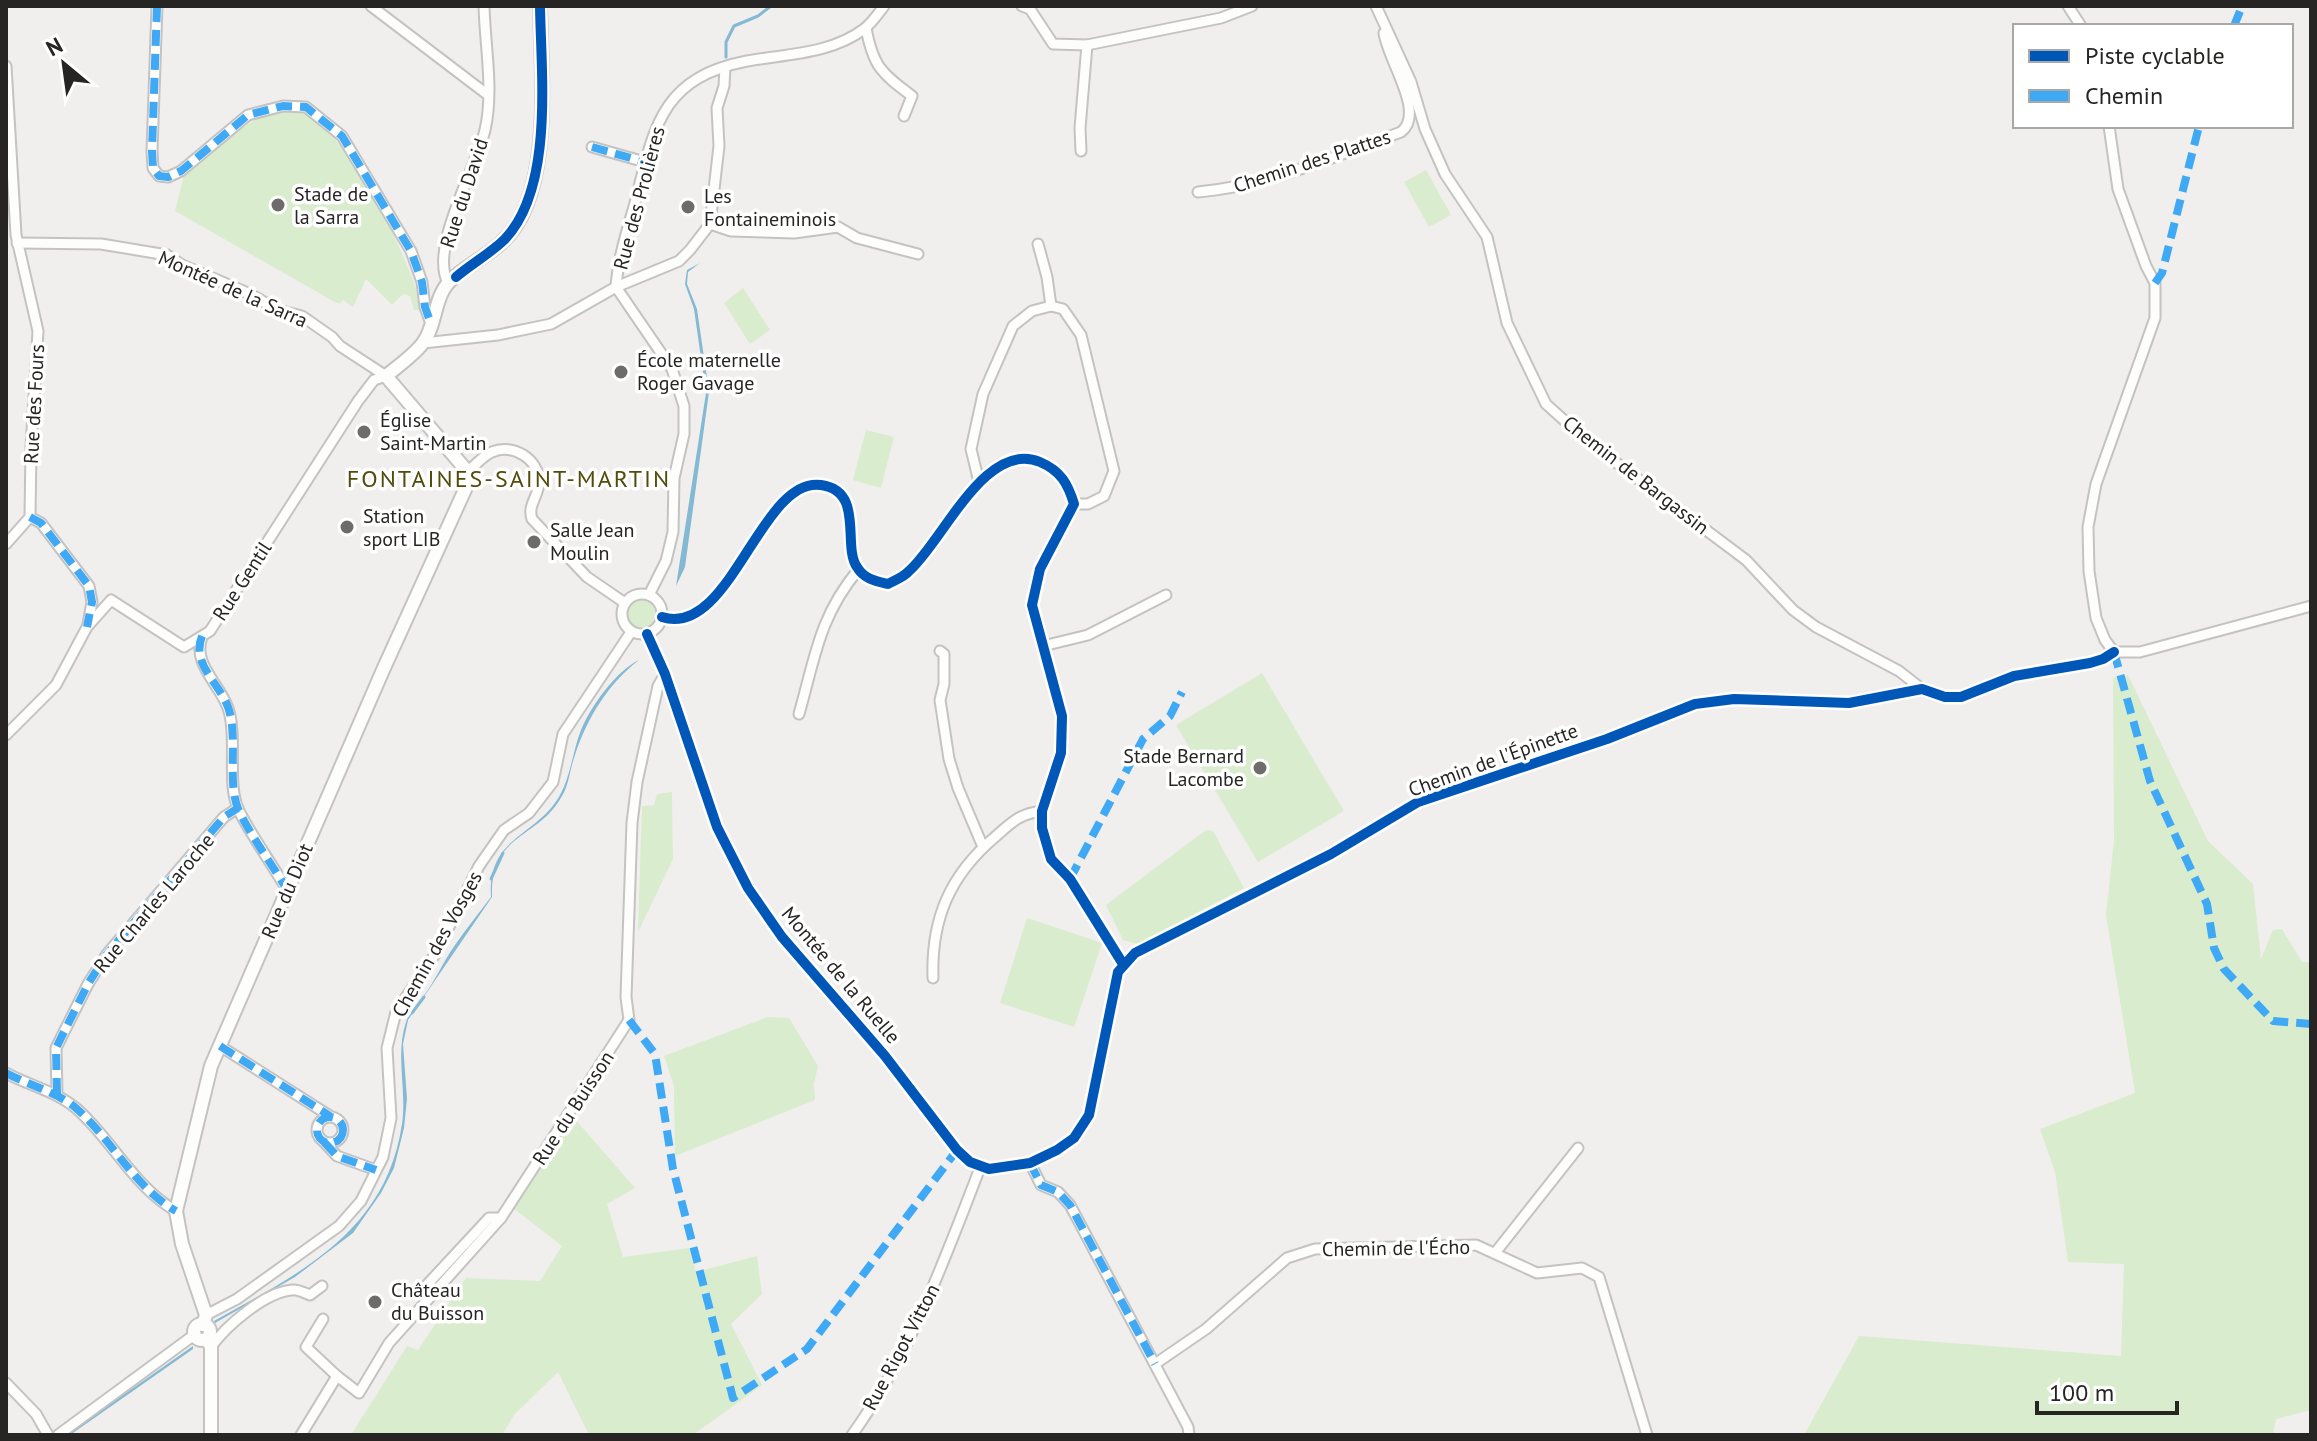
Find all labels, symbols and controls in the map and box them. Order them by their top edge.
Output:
north arrow [24,24,104,104]
legend [2013,24,2293,128]
text: N [41,31,67,62]
text: Piste cyclable [2085,40,2225,71]
text: Chemin [2085,80,2163,111]
street label: Rue des Prolières [607,123,671,273]
street label: Chemin des Plattes [1230,123,1394,199]
street label: Rue du David [434,135,494,251]
place label: Stade de la Sarra [294,181,369,230]
place label: Les Fontaineminois [704,183,836,232]
marker: Stade de la Sarra [269,196,287,214]
marker: Les Fontaineminois [679,198,697,216]
street label: Montée de la Sarra [154,244,312,334]
street label: Rue des Fours [18,344,50,464]
place label: École maternelle Roger Gavage [637,347,781,396]
marker: École maternelle Roger Gavage [612,363,630,381]
place label: Église Saint-Martin [380,407,486,456]
street label: Chemin de Bargassin [1558,410,1714,540]
marker: Église Saint-Martin [355,423,373,441]
district label: FONTAINES-SAINT-MARTIN [347,463,671,494]
place label: Station sport LIB [363,503,440,552]
place label: Salle Jean Moulin [550,517,635,566]
marker: Station sport LIB [338,518,356,536]
marker: Salle Jean Moulin [525,533,543,551]
street label: Rue Gentil [207,536,277,626]
street label: Chemin de l'Épinette [1405,717,1581,803]
place label: Stade Bernard Lacombe [1123,743,1244,792]
marker: Stade Bernard Lacombe [1251,759,1269,777]
street label: Rue Charles Laroche [88,828,220,978]
street label: Rue du Diot [255,839,319,942]
street label: Chemin des Vosges [386,866,488,1022]
street label: Montée de la Ruelle [776,901,906,1049]
street label: Rue du Buisson [526,1046,620,1170]
street label: Chemin de l'Écho [1322,1234,1470,1262]
place label: Château du Buisson [391,1277,484,1326]
street label: Rue Rigot Vitton [857,1279,945,1415]
marker: Château du Buisson [366,1293,384,1311]
scale bar [2037,1365,2177,1415]
text: 100 m [2049,1377,2114,1408]

